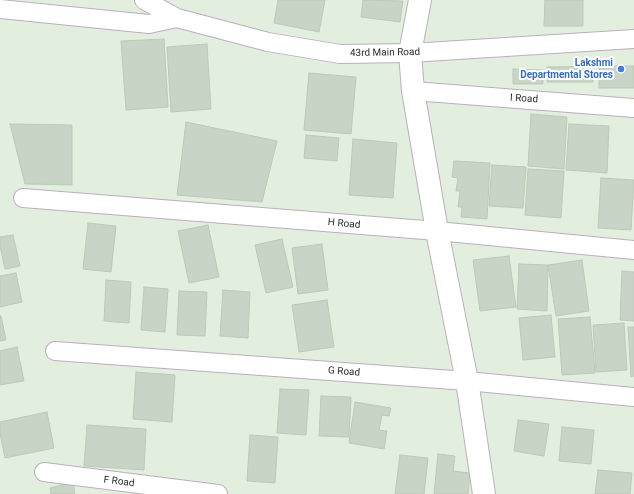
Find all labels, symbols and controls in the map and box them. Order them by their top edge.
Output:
street label: 43rd Main Road [350,46,420,60]
place label: Lakshmi Departmental Stores [520,57,613,80]
marker: Lakshmi Departmental Stores [616,64,626,74]
street label: I Road [510,92,538,106]
street label: H Road [327,217,361,231]
street label: G Road [328,365,360,379]
street label: F Road [103,474,135,490]

